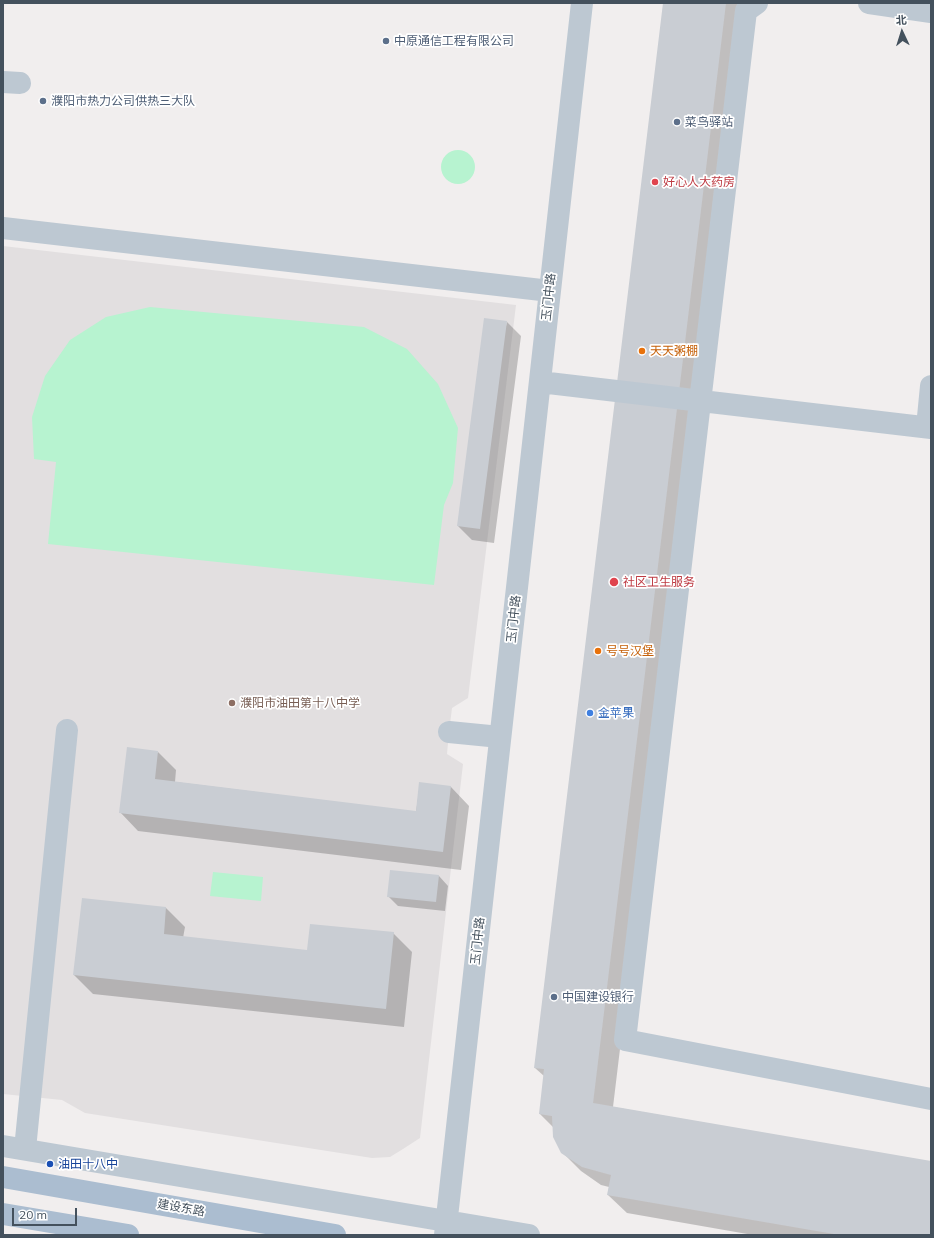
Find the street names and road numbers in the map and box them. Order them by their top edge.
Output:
street label: 玉门中路 [539,272,559,322]
street label: 玉门中路 [504,594,524,644]
street label: 玉门中路 [468,916,488,966]
street label: 建设东路 [156,1197,206,1219]

